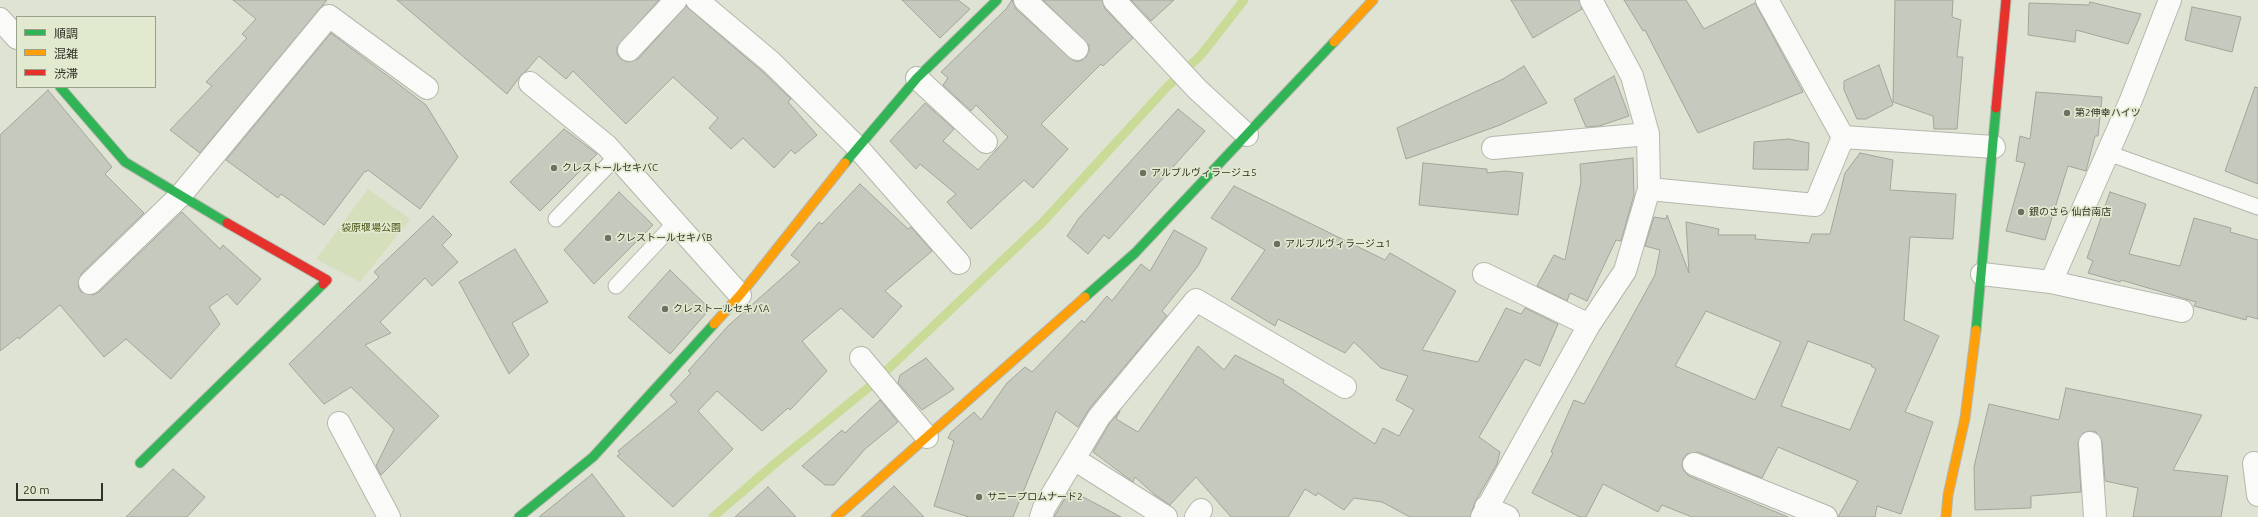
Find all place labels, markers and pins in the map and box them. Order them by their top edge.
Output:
place label: 第2伸幸ハイツ [2075,107,2141,119]
marker: 第2伸幸ハイツ [2062,108,2072,118]
place label: クレストールセキバC [562,162,658,174]
marker: クレストールセキバC [549,163,559,173]
place label: アルブルヴィラージュ5 [1151,167,1257,179]
marker: アルブルヴィラージュ5 [1138,168,1148,178]
place label: 銀のさら 仙台南店 [2029,206,2111,218]
marker: 銀のさら 仙台南店 [2016,207,2026,217]
place label: クレストールセキバB [616,232,712,244]
marker: クレストールセキバB [603,233,613,243]
place label: アルブルヴィラージュ1 [1285,238,1391,250]
marker: アルブルヴィラージュ1 [1272,239,1282,249]
place label: クレストールセキバA [673,303,769,315]
marker: クレストールセキバA [660,304,670,314]
place label: サニープロムナード2 [987,491,1083,503]
marker: サニープロムナード2 [974,492,984,502]

